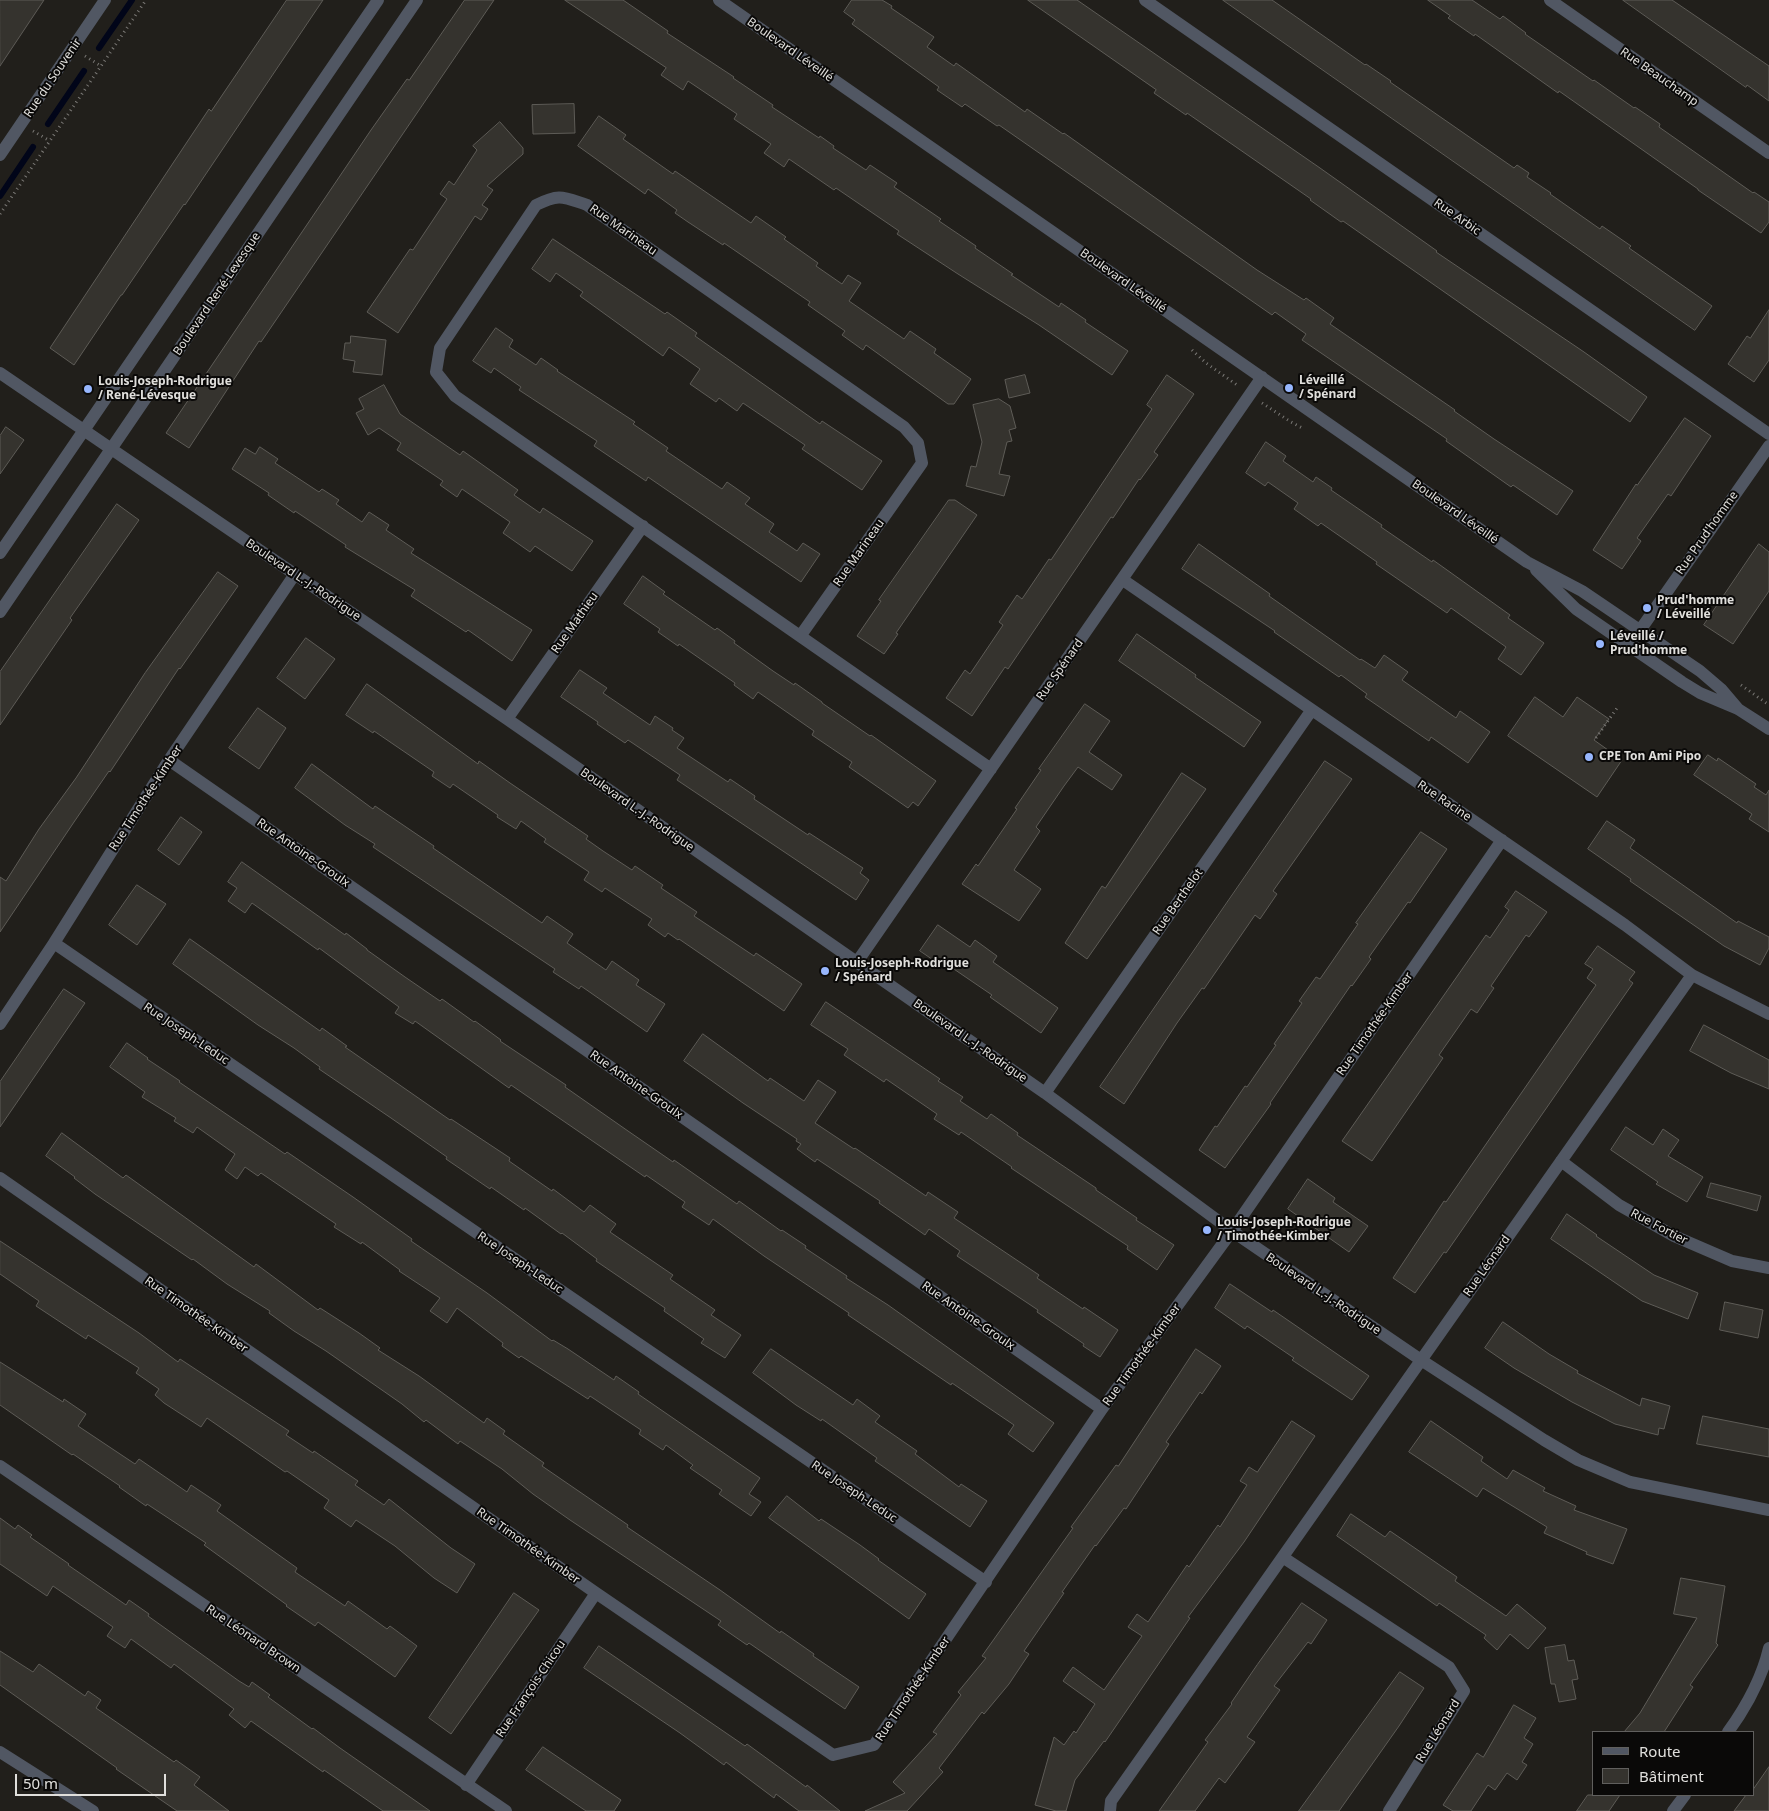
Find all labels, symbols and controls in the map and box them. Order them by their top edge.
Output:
street label: Boulevard Léveillé [744,15,836,85]
street label: Rue du Souvenir [21,36,85,120]
street label: Rue Beauchamp [1617,45,1701,109]
street label: Rue Arbic [1431,196,1483,238]
street label: Rue Marineau [587,202,659,258]
street label: Boulevard René-Levesque [170,230,264,358]
street label: Boulevard Léveillé [1077,246,1169,316]
place label: Léveillé / Spénard [1299,374,1356,402]
place label: Louis-Joseph-Rodrigue / René-Lévesque [98,375,232,403]
marker: Léveillé / Spénard [1283,382,1295,394]
marker: Louis-Joseph-Rodrigue / René-Lévesque [82,383,94,395]
street label: Boulevard Léveillé [1409,477,1501,547]
street label: Rue Prud'homme [1673,489,1741,577]
street label: Rue Marineau [831,517,887,589]
street label: Boulevard L.-J.-Rodrigue [243,536,363,624]
street label: Rue Mathieu [549,590,601,656]
place label: Prud'homme / Léveillé [1657,594,1734,622]
marker: Prud'homme / Léveillé [1641,602,1653,614]
place label: Léveillé / Prud'homme [1610,630,1687,658]
street label: Rue Spénard [1034,636,1086,704]
marker: Léveillé / Prud'homme [1594,638,1606,650]
street label: Rue Timothée-Kimber [106,742,186,854]
place label: CPE Ton Ami Pipo [1599,750,1701,764]
marker: CPE Ton Ami Pipo [1583,751,1595,763]
street label: Boulevard L.-J.-Rodrigue [577,765,697,855]
street label: Rue Racine [1414,778,1474,824]
street label: Rue Antoine-Groulx [254,816,352,890]
street label: Rue Berthelot [1150,866,1206,938]
place label: Louis-Joseph-Rodrigue / Spénard [835,957,969,985]
marker: Louis-Joseph-Rodrigue / Spénard [819,965,831,977]
street label: Rue Timothée-Kimber [1334,969,1416,1079]
street label: Boulevard L.-J.-Rodrigue [910,996,1030,1086]
street label: Rue Joseph-Leduc [140,1000,232,1068]
street label: Rue Antoine-Groulx [587,1048,685,1122]
street label: Rue Fortier [1628,1206,1690,1248]
place label: Louis-Joseph-Rodrigue / Timothée-Kimber [1217,1216,1351,1244]
marker: Louis-Joseph-Rodrigue / Timothée-Kimber [1201,1224,1213,1236]
street label: Rue Joseph-Leduc [474,1229,566,1297]
street label: Rue Léonard [1461,1233,1513,1299]
street label: Boulevard L.-J.-Rodrigue [1263,1250,1383,1338]
street label: Rue Timothée-Kimber [141,1274,251,1356]
street label: Rue Antoine-Groulx [919,1279,1017,1353]
street label: Rue Timothée-Kimber [1100,1301,1184,1409]
street label: Rue Joseph-Leduc [808,1458,900,1526]
street label: Rue Timothée-Kimber [473,1505,583,1587]
street label: Rue Léonard Brown [203,1602,303,1676]
street label: Rue Timothée-Kimber [873,1634,953,1744]
street label: Rue François-Chicou [493,1638,569,1740]
street label: Rue Léonard [1413,1697,1463,1765]
legend [1592,1731,1754,1796]
text: Route [1639,1741,1681,1761]
scale bar [18,1764,169,1796]
text: Bâtiment [1639,1766,1704,1786]
text: 50 m [23,1773,58,1793]

